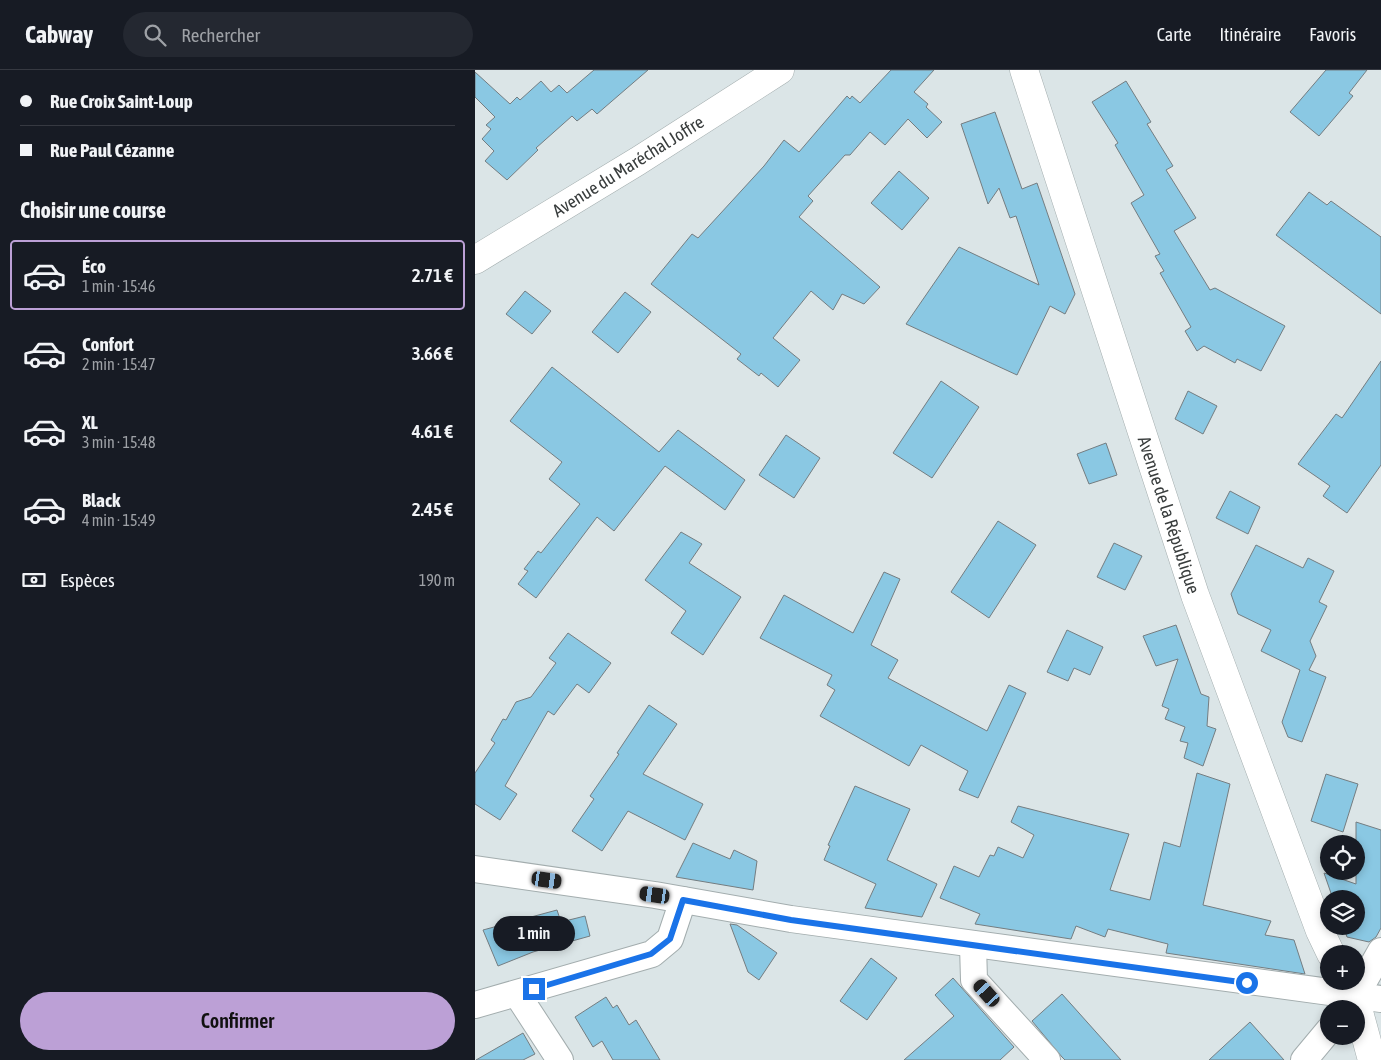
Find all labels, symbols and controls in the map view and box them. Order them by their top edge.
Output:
search box [123,12,473,57]
text: Cabway [25,21,93,48]
icon: search [141,21,169,49]
text: Rechercher [181,24,260,46]
text: Carte [1157,24,1191,45]
text: Itinéraire [1219,24,1281,45]
text: Favoris [1309,24,1356,45]
text: Rue Croix Saint-Loup [50,90,193,112]
street label: Avenue du Maréchal Joffre [549,111,707,221]
text: Rue Paul Cézanne [50,139,174,161]
text: Choisir une course [20,197,166,223]
icon: car [22,253,67,298]
text: Éco [82,255,106,277]
text: 2.71 € [412,264,453,286]
text: 1 min · 15:46 [82,277,155,295]
icon: car [22,331,67,376]
text: Confort [82,333,134,355]
text: 3.66 € [412,342,453,364]
text: 2 min · 15:47 [82,355,155,373]
icon: car [22,409,67,454]
text: XL [82,411,98,433]
text: 4.61 € [412,420,453,442]
text: 3 min · 15:48 [82,433,155,451]
street label: Avenue de la République [1134,434,1204,596]
icon: car [22,487,67,532]
text: Black [82,489,120,511]
text: 2.45 € [412,498,453,520]
text: 4 min · 15:49 [82,511,155,529]
icon: cash [20,566,48,594]
text: Espèces [60,569,115,591]
text: 190 m [419,571,455,589]
map controls [1320,835,1365,1045]
button: locate [1320,835,1365,880]
car [531,870,562,890]
car [639,885,670,905]
button: layers [1320,890,1365,935]
callout: 1 min [493,916,575,952]
text: 1 min [518,924,550,942]
button: + [1320,945,1365,990]
route start [1236,972,1258,994]
car [971,977,1002,1009]
route end [523,978,545,1000]
button: Confirmer [20,992,455,1050]
button: − [1320,1000,1365,1045]

